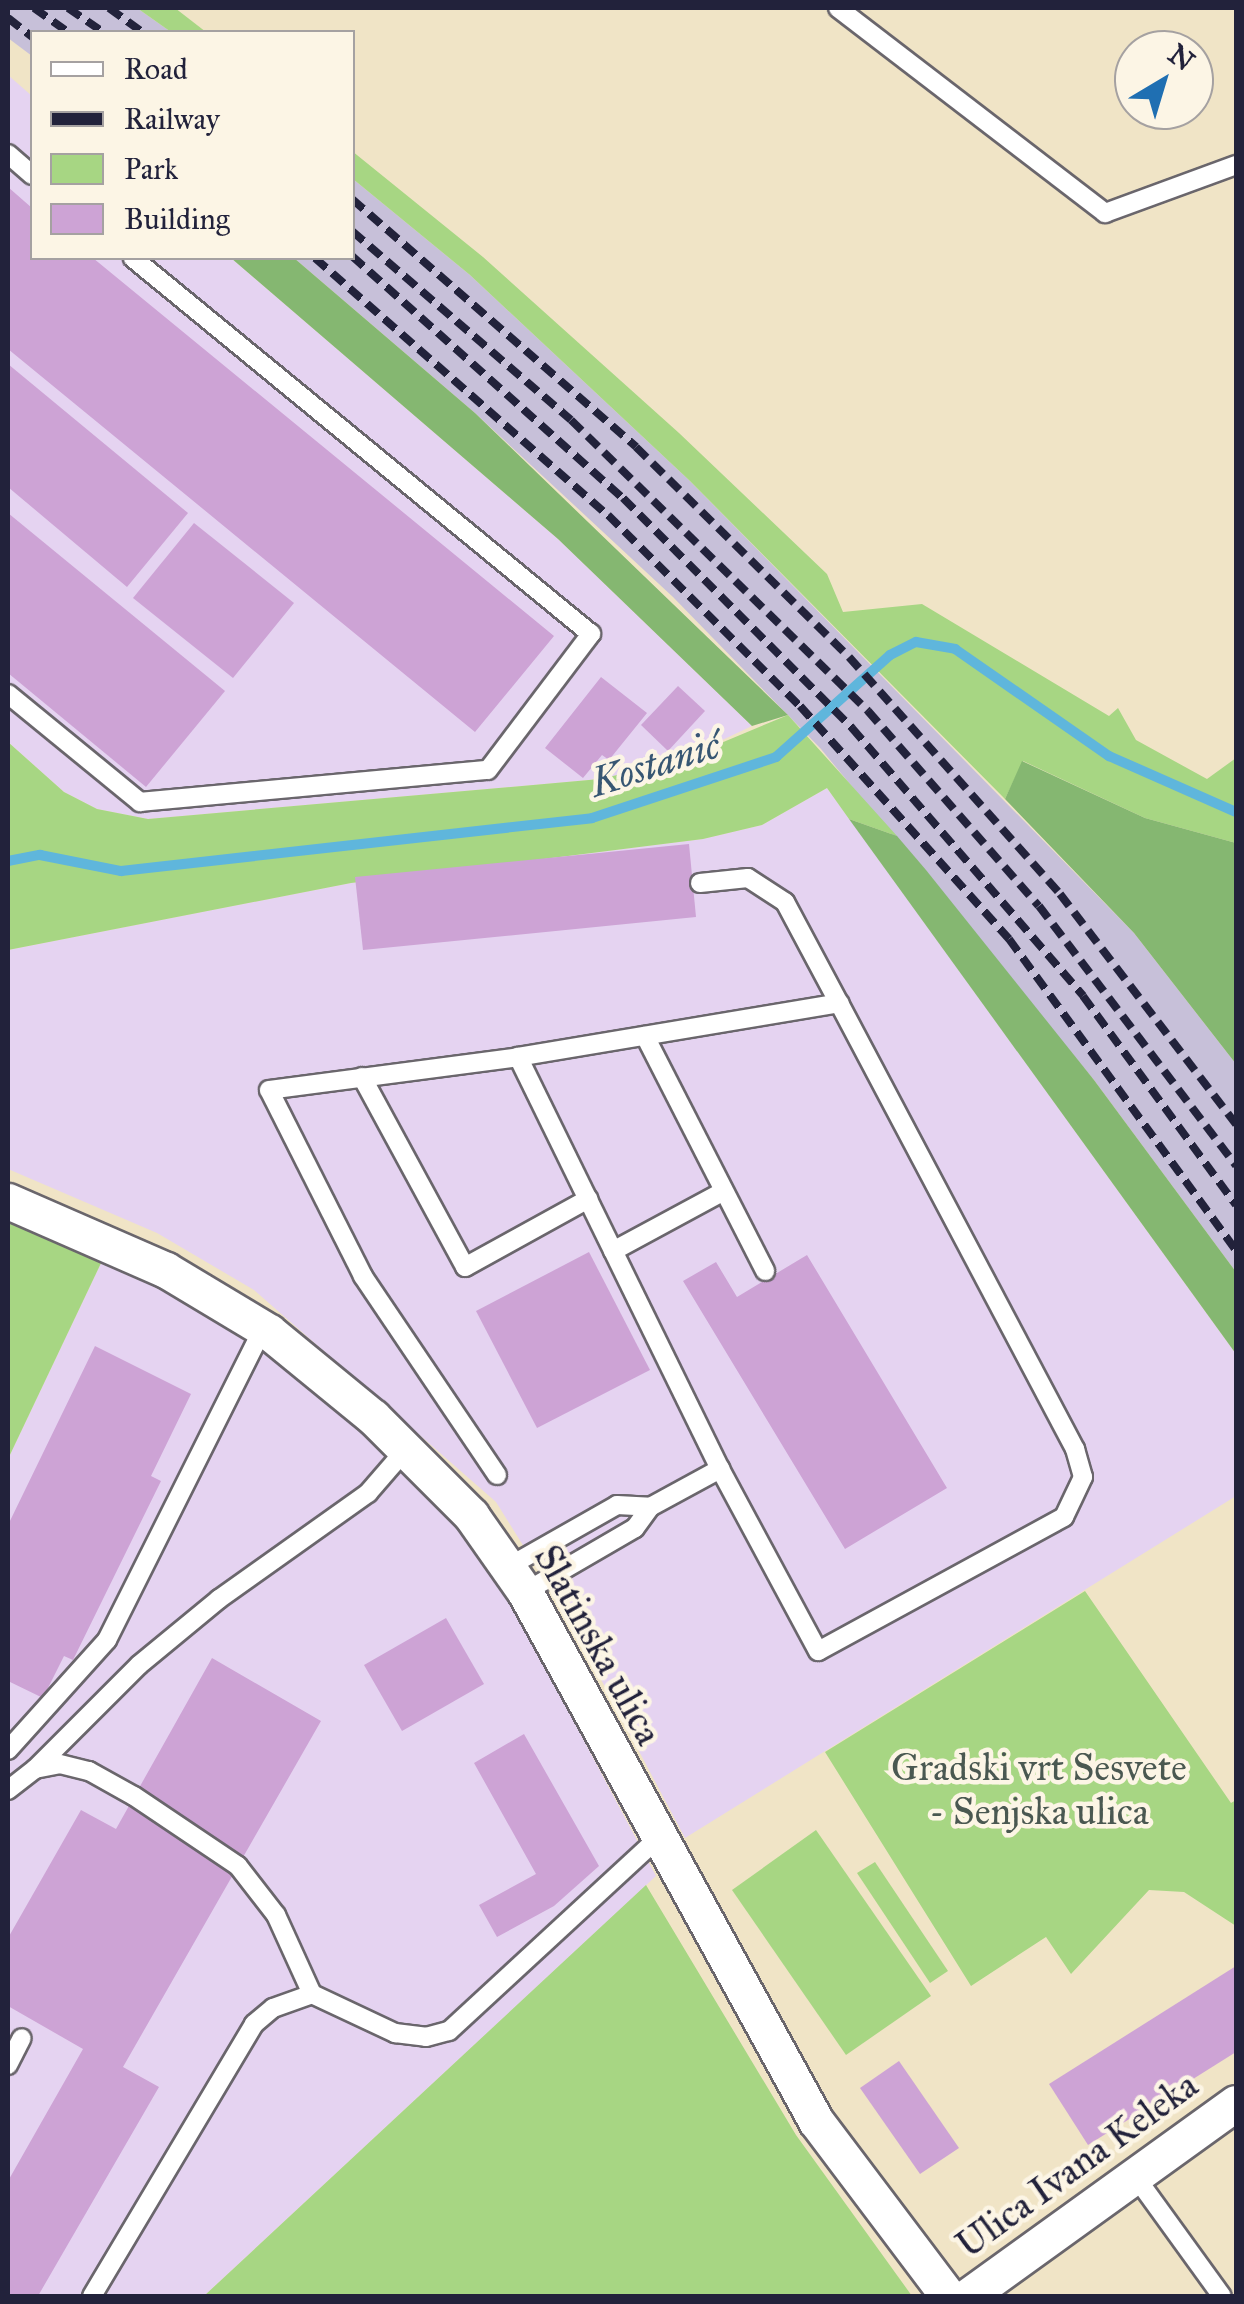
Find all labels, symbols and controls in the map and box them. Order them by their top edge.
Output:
legend [30,30,355,260]
north arrow [1114,30,1214,130]
text: N [1161,36,1202,79]
text: Road [124,51,188,87]
text: Railway [124,101,220,137]
text: Park [124,151,178,187]
text: Building [124,201,230,237]
water label: Kostanić [584,720,726,808]
street label: Slatinska ulica [524,1537,672,1753]
park label: Gradski vrt Sesvete - Senjska ulica [891,1745,1187,1835]
street label: Ulica Ivana Keleka [947,2062,1207,2268]

